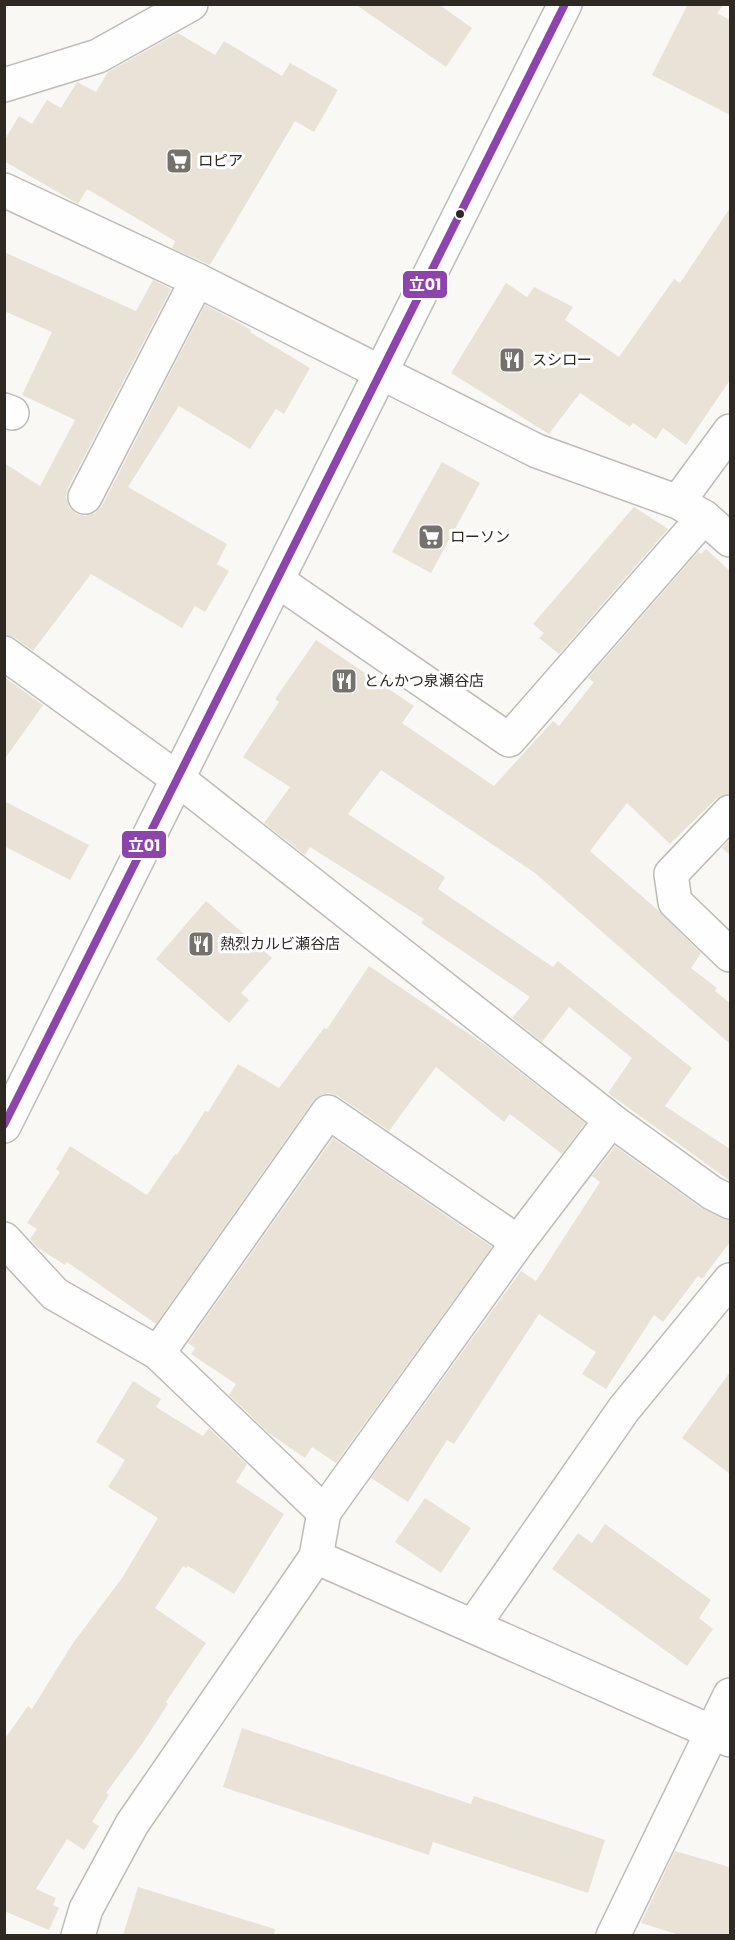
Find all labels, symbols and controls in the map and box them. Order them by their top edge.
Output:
supermarket icon: ロピア [164,146,194,176]
place label: ロピア [198,150,243,171]
unlabelled marker [454,208,466,220]
line badge: 立01 [402,270,448,299]
text: 立01 [409,273,441,296]
restaurant icon: スシロー [497,345,527,375]
place label: スシロー [532,349,592,370]
supermarket icon: ローソン [416,522,446,552]
place label: ローソン [450,526,510,547]
restaurant icon: とんかつ泉瀬谷店 [329,666,359,696]
place label: とんかつ泉瀬谷店 [364,670,484,691]
line badge: 立01 [121,830,167,859]
text: 立01 [128,834,160,857]
restaurant icon: 熱烈カルビ瀬谷店 [186,929,216,959]
place label: 熱烈カルビ瀬谷店 [220,933,340,954]

